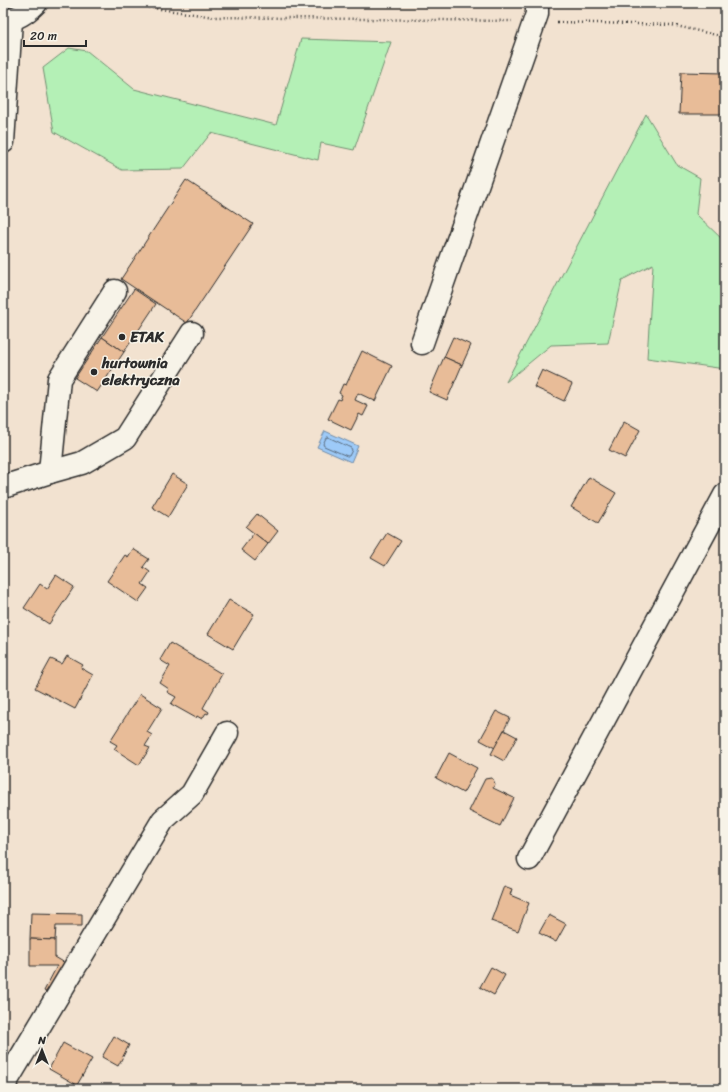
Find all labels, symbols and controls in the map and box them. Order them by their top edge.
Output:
scale bar [24,22,86,48]
text: 20 m [30,25,57,47]
place label: ETAK [130,324,165,350]
marker: ETAK [117,332,127,342]
place label: hurtownia elektryczna [101,350,180,393]
marker: hurtownia elektryczna [89,367,99,377]
north arrow [22,1030,62,1070]
text: N [37,1031,46,1050]

